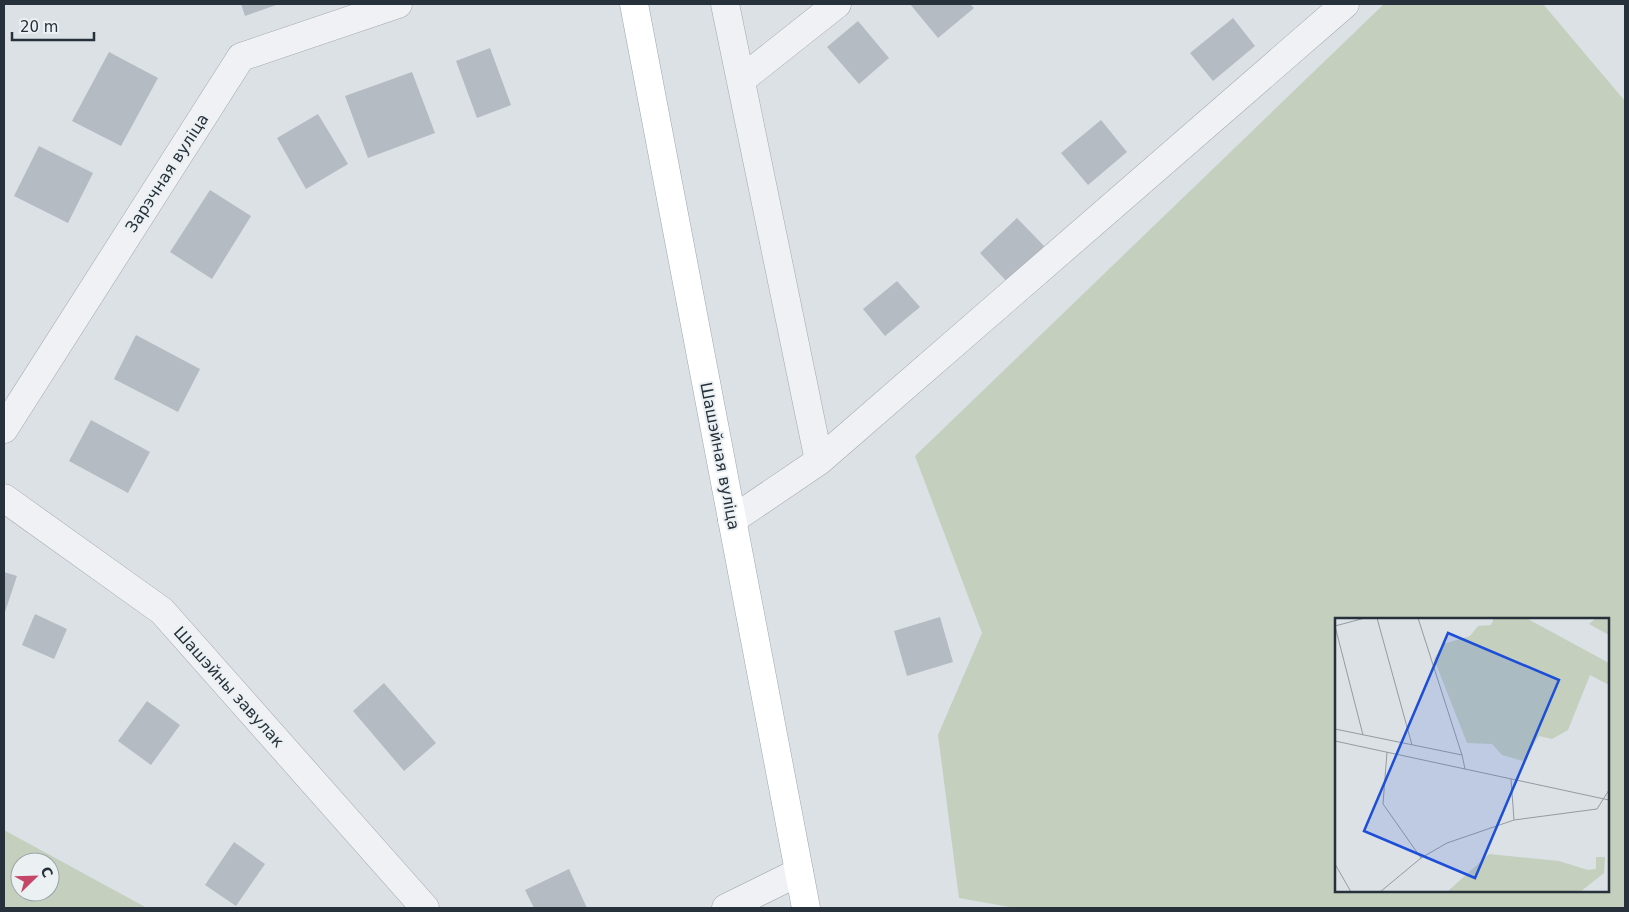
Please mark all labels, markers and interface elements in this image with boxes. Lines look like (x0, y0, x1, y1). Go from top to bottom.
scale bar (12, 10, 95, 42)
text: 20 m (20, 18, 58, 36)
street label: Зарэчная вуліца (122, 110, 212, 236)
street label: Шашэйная вуліца (696, 381, 744, 531)
inset map (1335, 618, 1609, 892)
street label: Шашэйны завулак (170, 623, 288, 752)
north arrow (10, 852, 60, 902)
text: С (38, 864, 56, 880)

